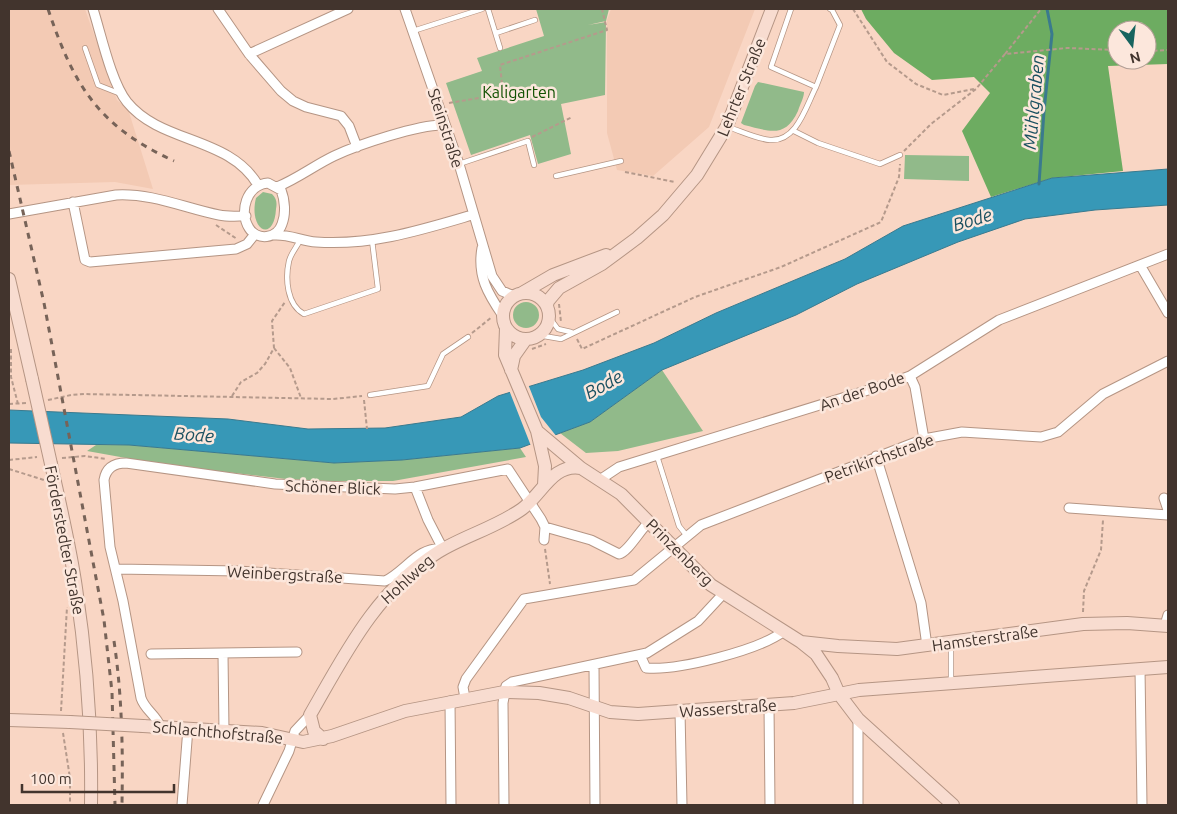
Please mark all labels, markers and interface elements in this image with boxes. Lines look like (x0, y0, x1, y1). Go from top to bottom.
north arrow (1107, 20, 1157, 70)
street label: Lehrter Straße (713, 35, 769, 139)
text: N (1128, 48, 1142, 67)
water label: Mühlgraben (1019, 54, 1047, 150)
park label: Kaligarten (482, 83, 556, 101)
street label: Steinstraße (425, 86, 467, 170)
water label: Bode (950, 204, 994, 234)
water label: Bode (581, 366, 625, 402)
street label: An der Bode (817, 368, 907, 414)
water label: Bode (173, 423, 215, 445)
street label: Petrikirchstraße (822, 430, 936, 486)
street label: Förderstedter Straße (42, 464, 88, 616)
street label: Schöner Blick (285, 476, 381, 498)
street label: Prinzenberg (643, 515, 717, 589)
street label: Hohlweg (377, 551, 437, 607)
street label: Weinbergstraße (227, 562, 343, 586)
street label: Hamsterstraße (931, 622, 1039, 654)
street label: Wasserstraße (679, 696, 777, 720)
street label: Schlachthofstraße (152, 717, 284, 747)
scale bar (22, 762, 175, 794)
text: 100 m (30, 770, 72, 787)

